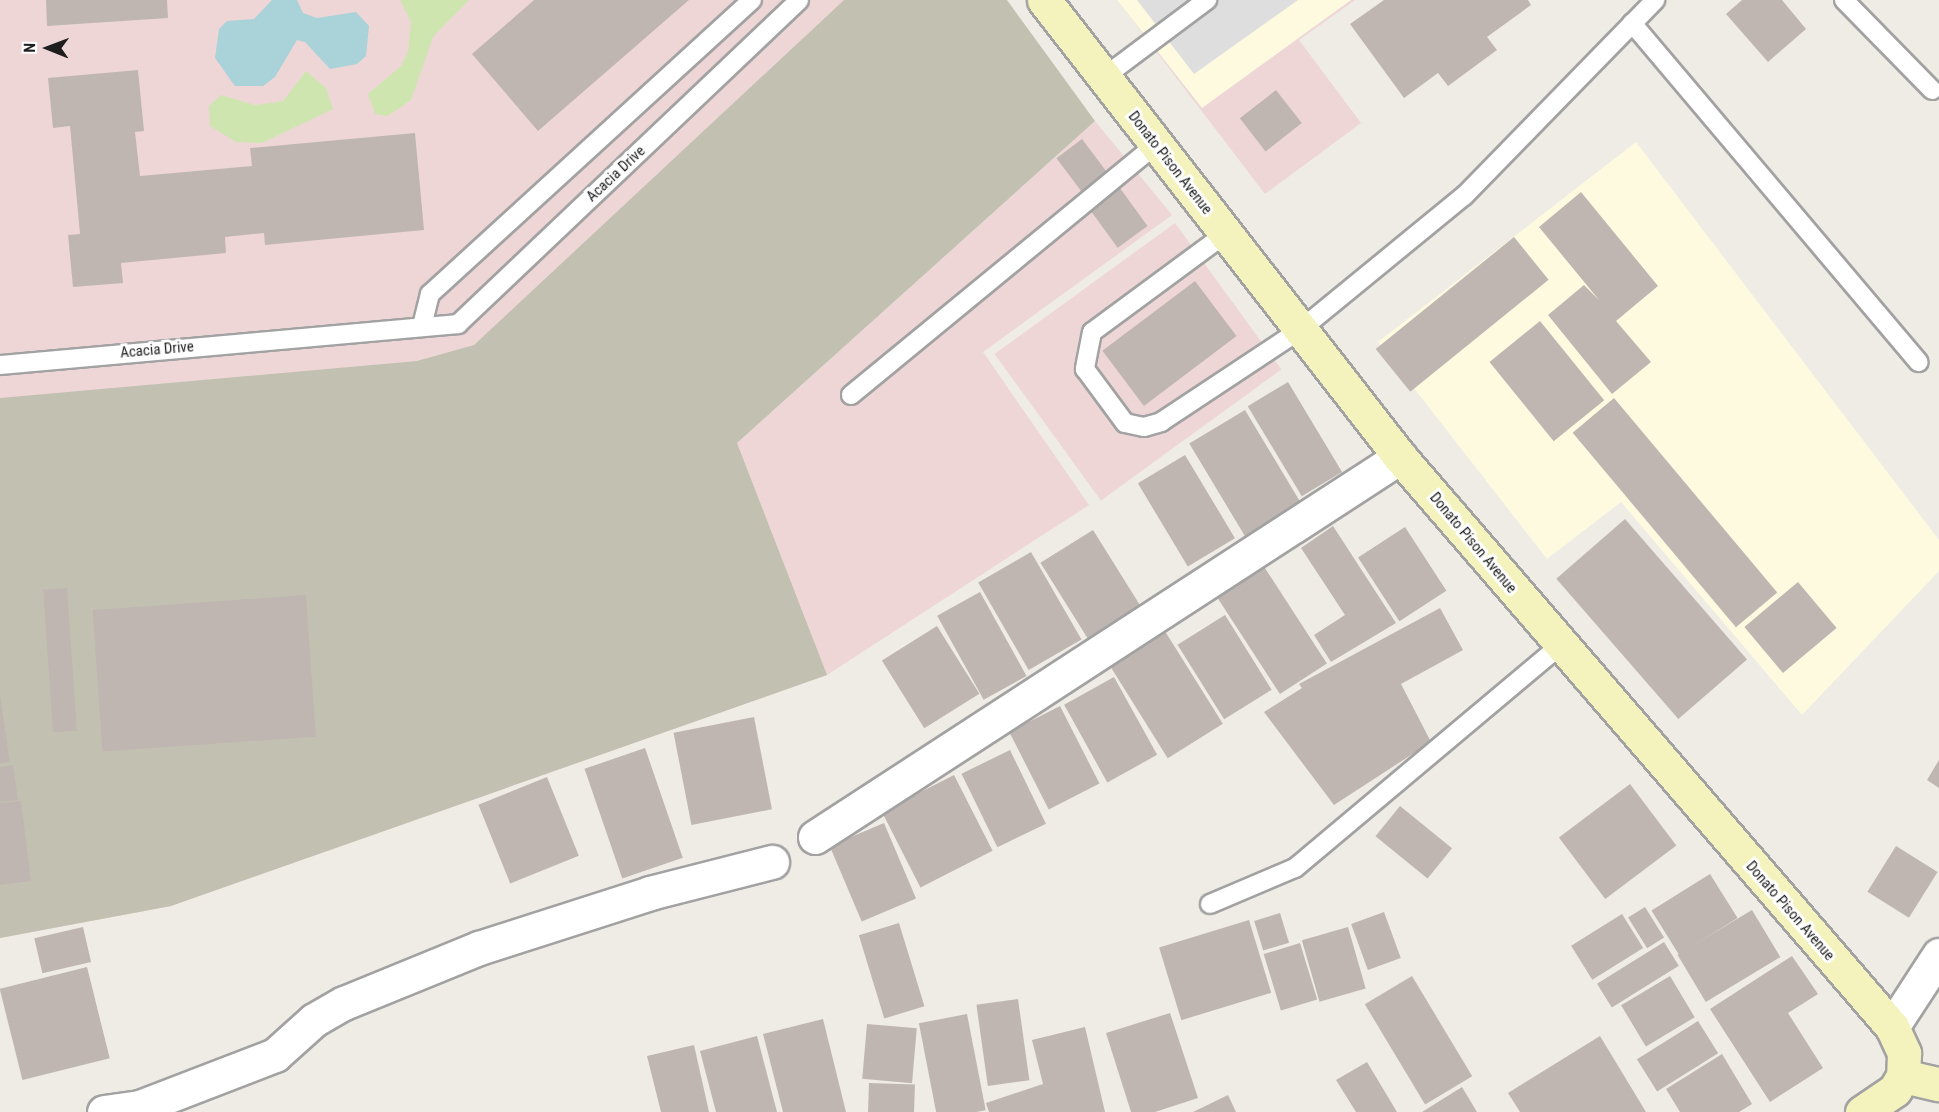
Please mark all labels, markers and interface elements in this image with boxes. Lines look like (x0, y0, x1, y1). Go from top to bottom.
north arrow (18, 18, 78, 78)
text: N (20, 43, 39, 53)
street label: Donato Pison Avenue (1124, 108, 1216, 218)
street label: Acacia Drive (583, 142, 649, 206)
street label: Acacia Drive (120, 338, 194, 362)
street label: Donato Pison Avenue (1426, 489, 1520, 597)
street label: Donato Pison Avenue (1742, 858, 1838, 964)

